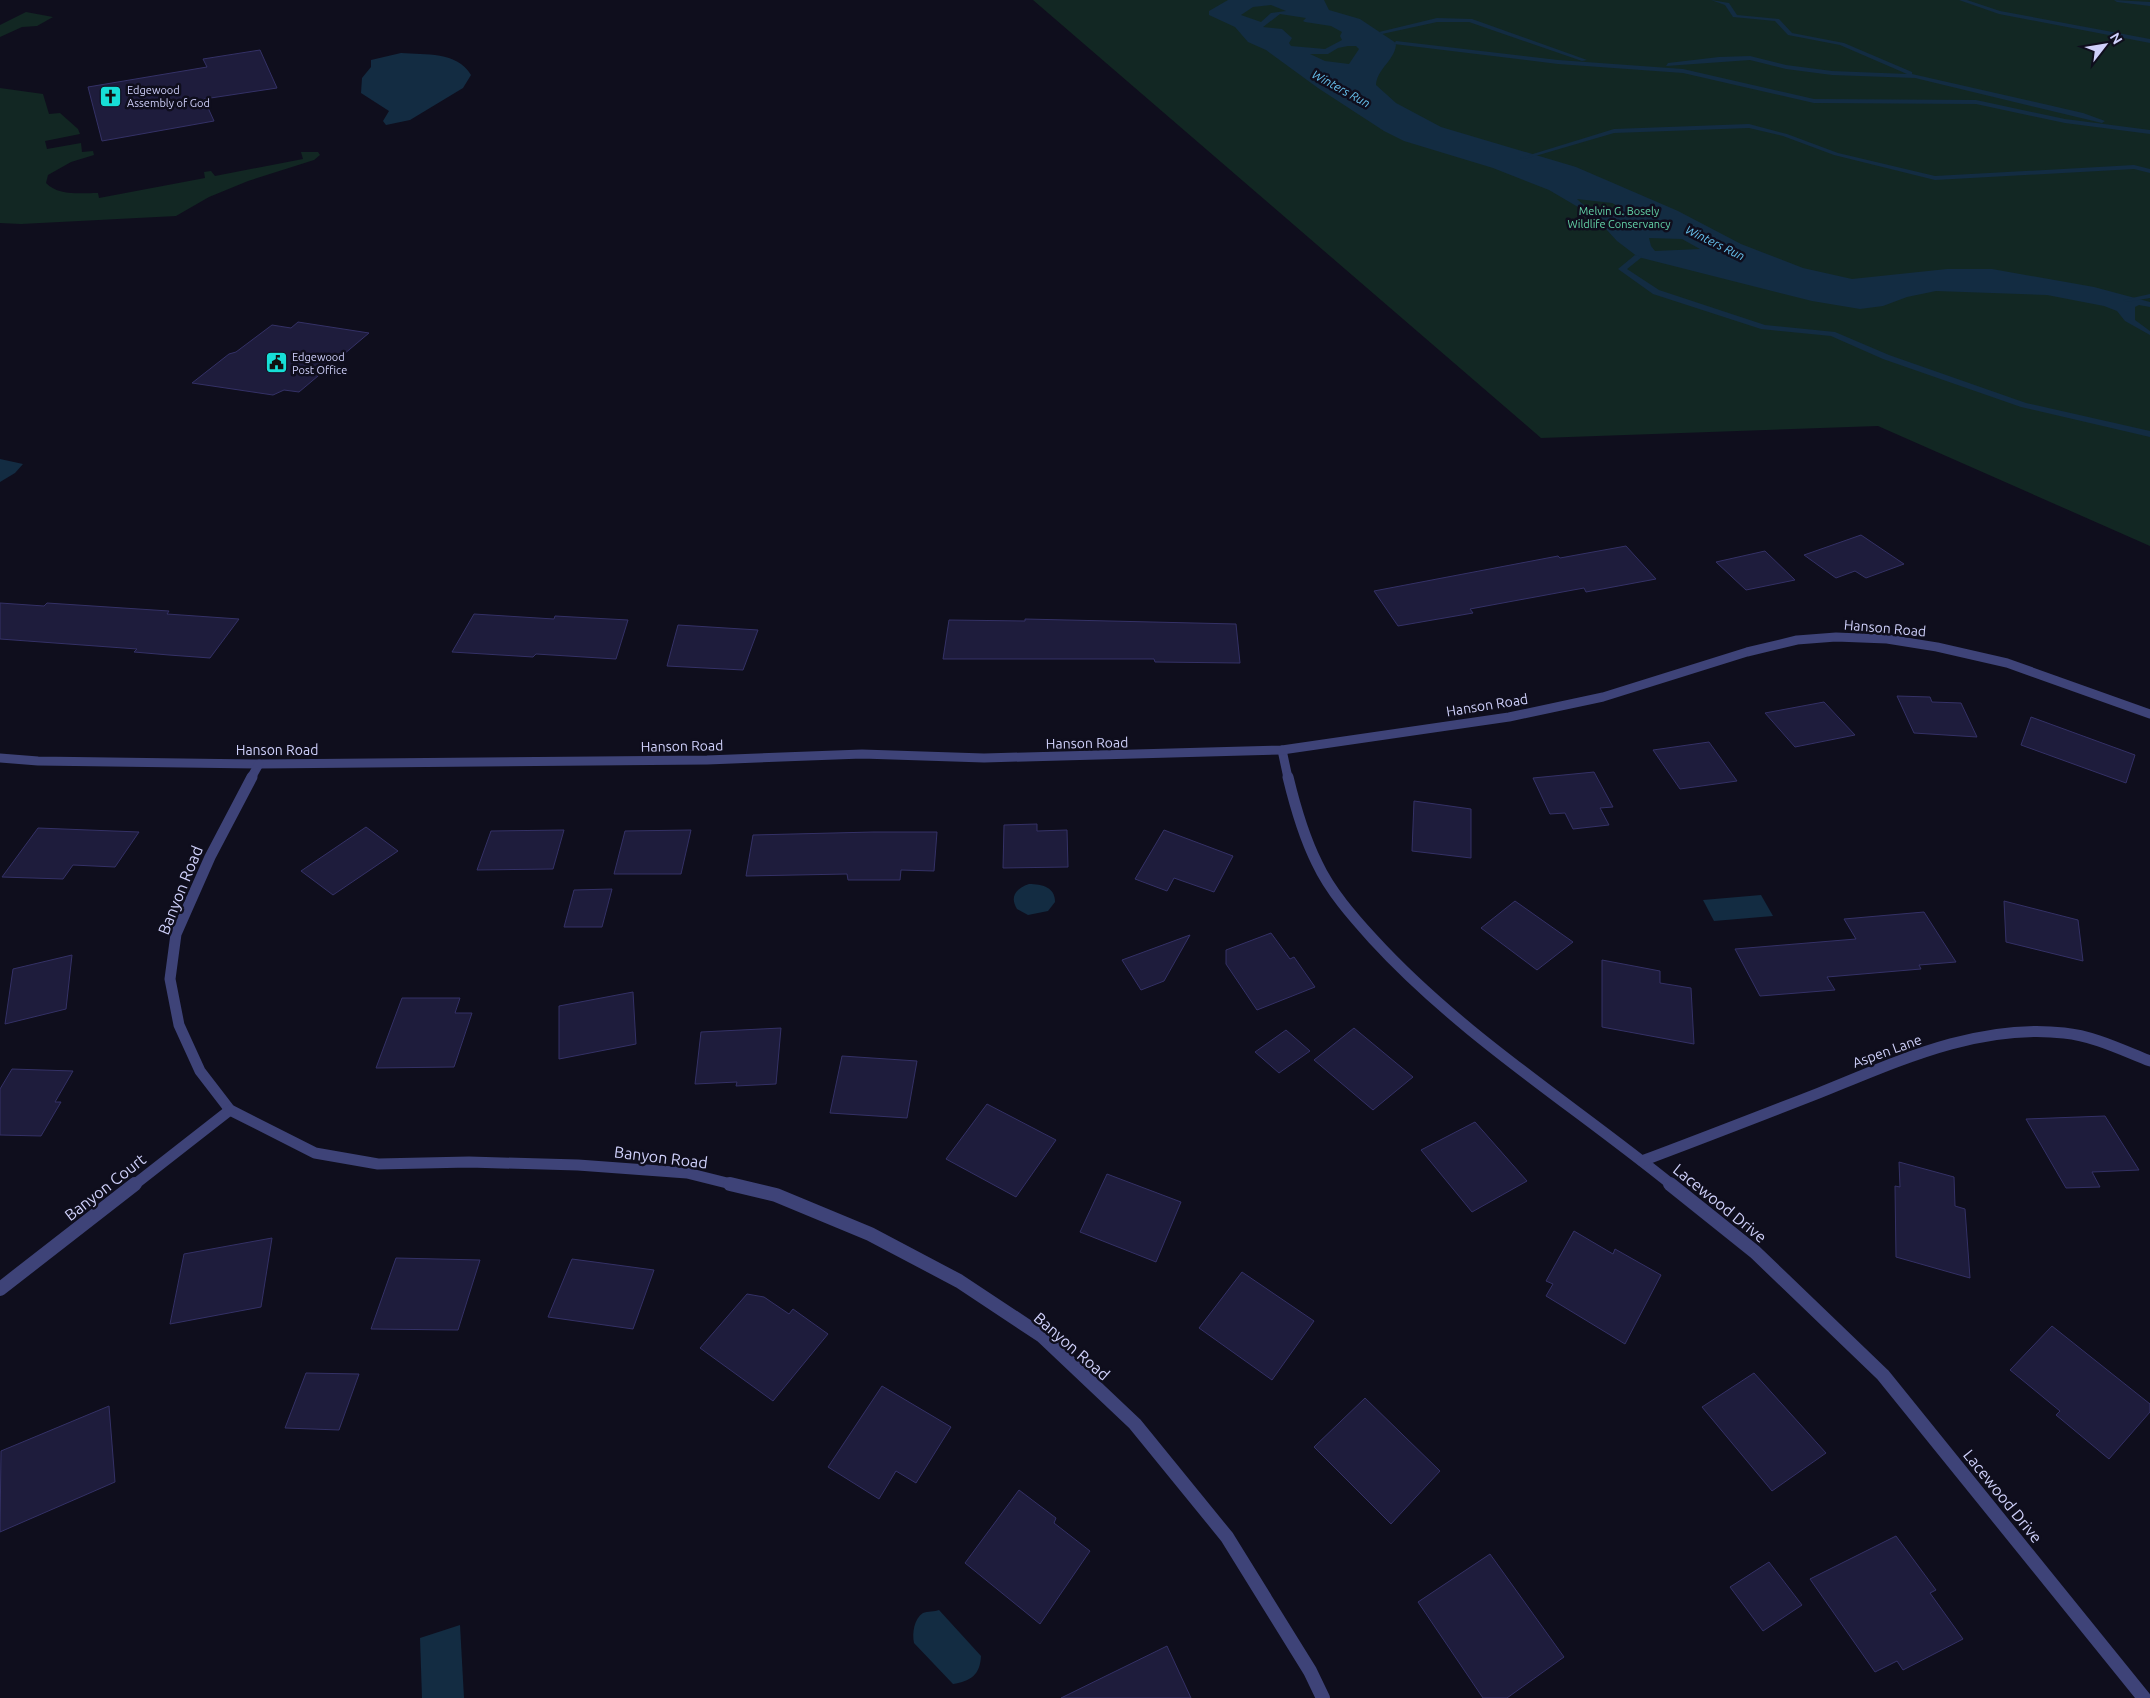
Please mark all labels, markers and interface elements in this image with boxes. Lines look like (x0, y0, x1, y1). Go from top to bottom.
north arrow (2080, 20, 2130, 70)
text: N (2107, 30, 2126, 47)
water label: Winters Run (1310, 67, 1372, 110)
church icon: Edgewood Assembly of God (99, 84, 123, 108)
place label: Edgewood Assembly of God (127, 84, 210, 109)
park label: Melvin G. Bosely Wildlife Conservancy (1567, 205, 1671, 230)
water label: Winters Run (1684, 223, 1747, 262)
public building icon: Edgewood Post Office (264, 351, 288, 375)
place label: Edgewood Post Office (292, 351, 347, 376)
street label: Hanson Road (1843, 616, 1927, 640)
street label: Hanson Road (1445, 691, 1529, 719)
street label: Hanson Road (1046, 734, 1128, 752)
street label: Hanson Road (641, 737, 723, 755)
street label: Hanson Road (236, 742, 318, 758)
street label: Banyon Road (154, 843, 206, 937)
street label: Aspen Lane (1850, 1031, 1924, 1071)
street label: Banyon Road (613, 1142, 709, 1172)
street label: Banyon Court (61, 1149, 150, 1224)
street label: Lacewood Drive (1670, 1160, 1770, 1246)
street label: Banyon Road (1031, 1308, 1113, 1384)
street label: Lacewood Drive (1960, 1446, 2046, 1546)

